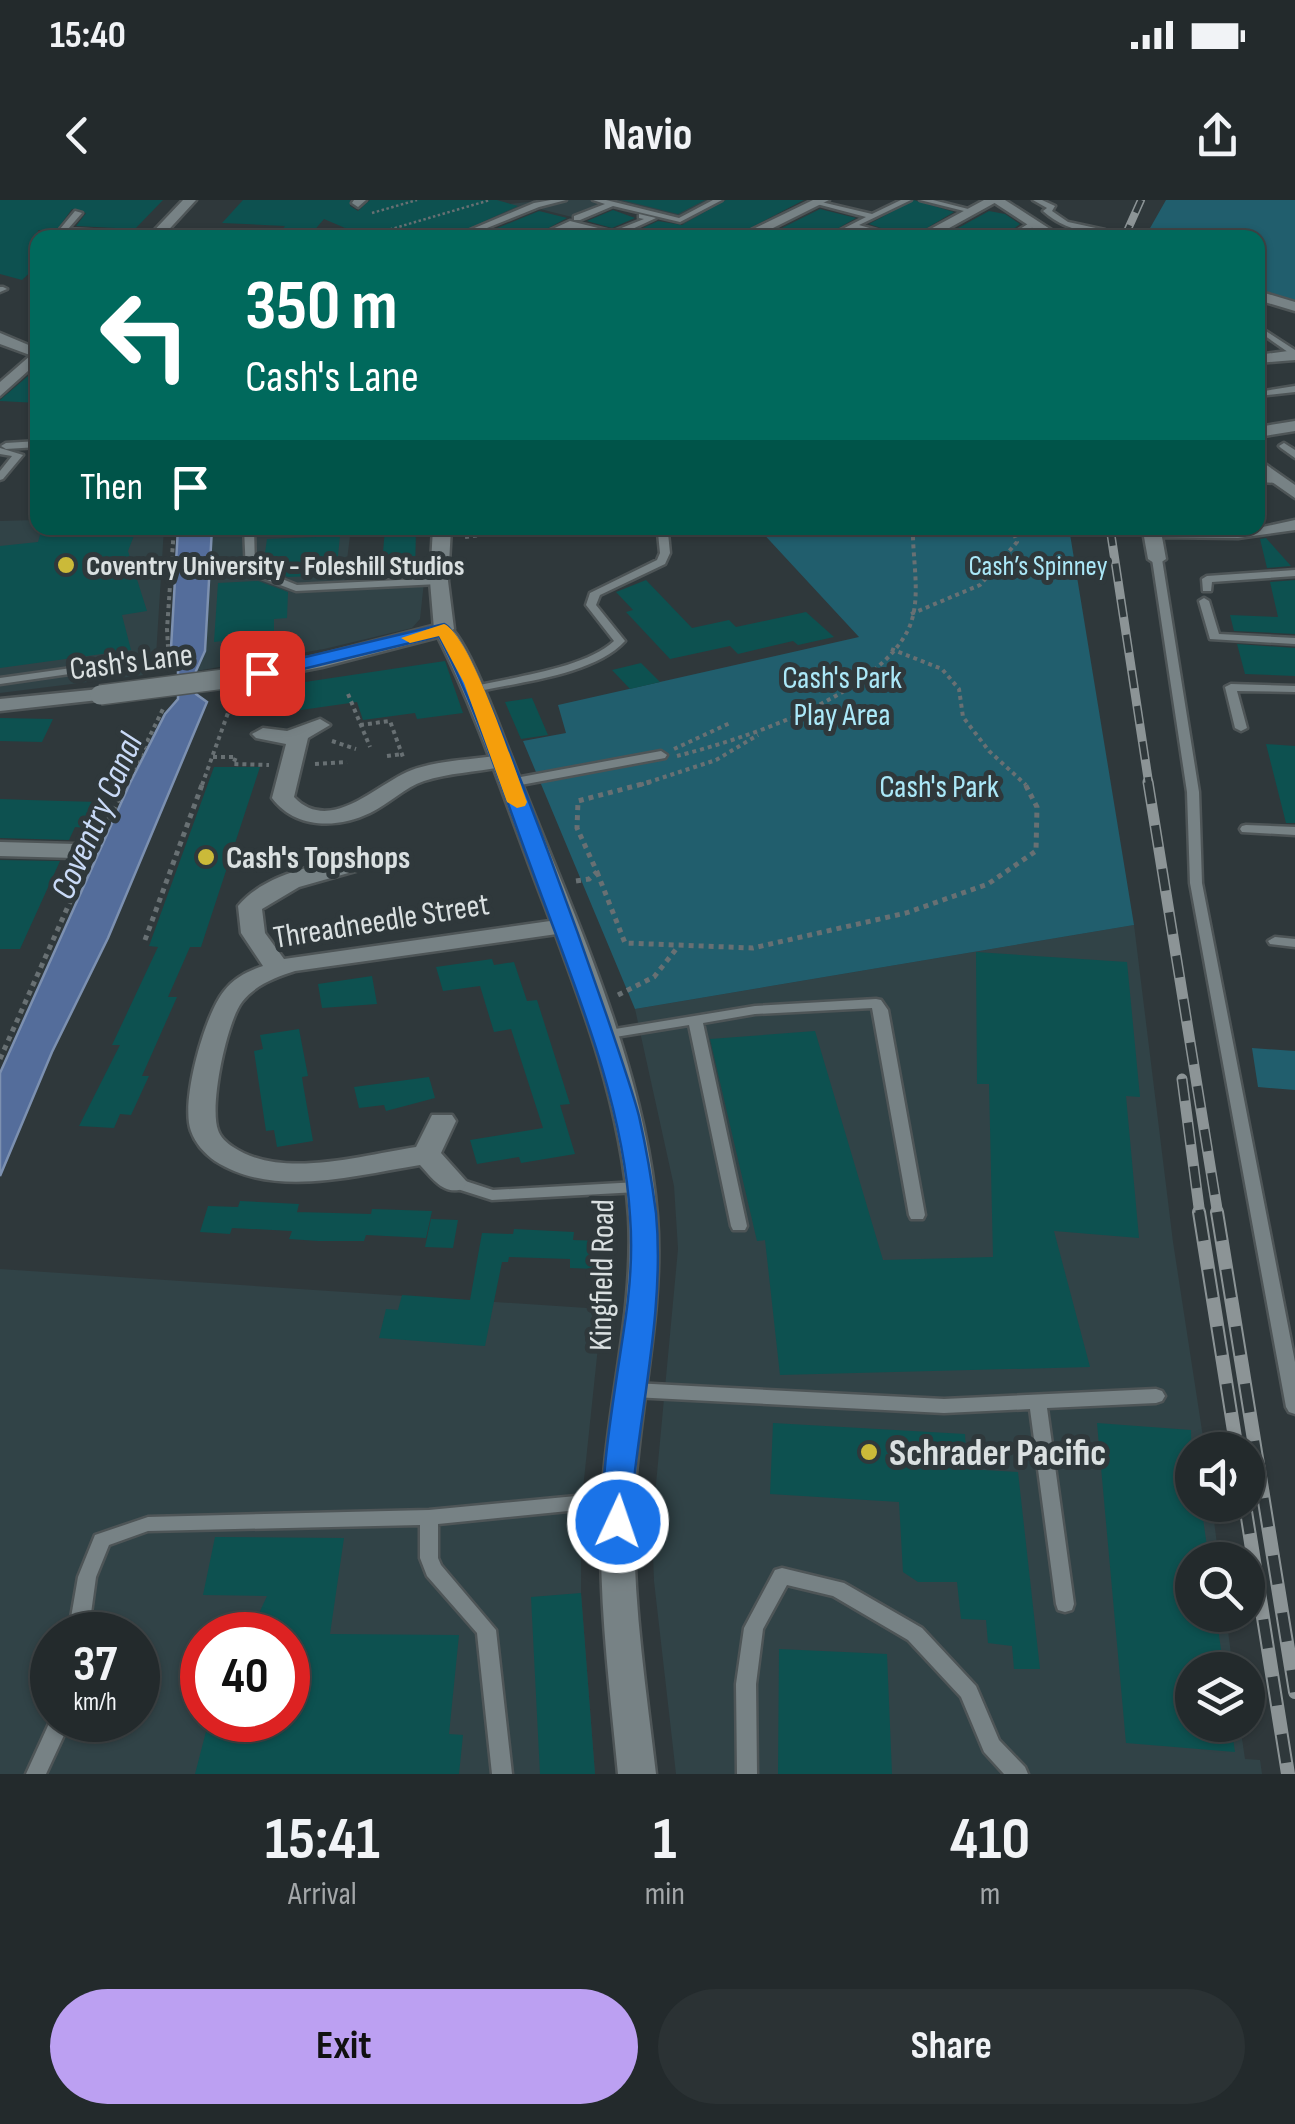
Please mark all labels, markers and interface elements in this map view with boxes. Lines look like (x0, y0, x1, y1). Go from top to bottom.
text: 15:40 (50, 13, 126, 58)
icon: back (50, 108, 105, 163)
text: Navio (603, 108, 692, 163)
icon: share (1190, 108, 1245, 163)
text: 350 m (245, 265, 398, 349)
icon: left (80, 270, 210, 400)
text: Cash's Lane (245, 350, 419, 405)
icon: arrive (163, 460, 218, 515)
text: Then (80, 465, 143, 510)
place label: Coventry University - Foleshill Studios (86, 550, 465, 583)
park label: Cash’s Spinney (969, 550, 1108, 583)
marker: Coventry University - Foleshill Studios (55, 554, 77, 576)
pin (220, 631, 305, 716)
street label: Cash's Lane (67, 636, 195, 689)
icon: arrive (235, 646, 290, 701)
park label: Cash's Park Play Area (782, 659, 902, 735)
water label: Coventry Canal (42, 726, 154, 906)
park label: Cash's Park (879, 768, 999, 807)
place label: Cash's Topshops (226, 839, 410, 878)
marker: Cash's Topshops (195, 846, 217, 868)
street label: Threadneedle Street (271, 885, 492, 958)
street label: Kingfield Road (582, 1199, 623, 1351)
place label: Schrader Pacific (889, 1431, 1106, 1476)
map controls (1175, 1432, 1265, 1742)
button: sound (1175, 1432, 1265, 1522)
marker: Schrader Pacific (858, 1441, 880, 1463)
position arrow (566, 1470, 670, 1574)
button: search (1175, 1542, 1265, 1632)
speed limit sign: 40 (180, 1612, 310, 1742)
text: 37 (73, 1635, 117, 1695)
button: layers (1175, 1652, 1265, 1742)
text: km/h (73, 1687, 117, 1718)
text: 15:41 (265, 1804, 380, 1876)
text: 1 (653, 1804, 677, 1876)
text: 410 (950, 1804, 1030, 1876)
text: Arrival (288, 1875, 357, 1914)
text: min (645, 1875, 685, 1914)
text: m (980, 1875, 1000, 1914)
button: Exit (50, 1989, 638, 2104)
button: Share (658, 1989, 1245, 2104)

